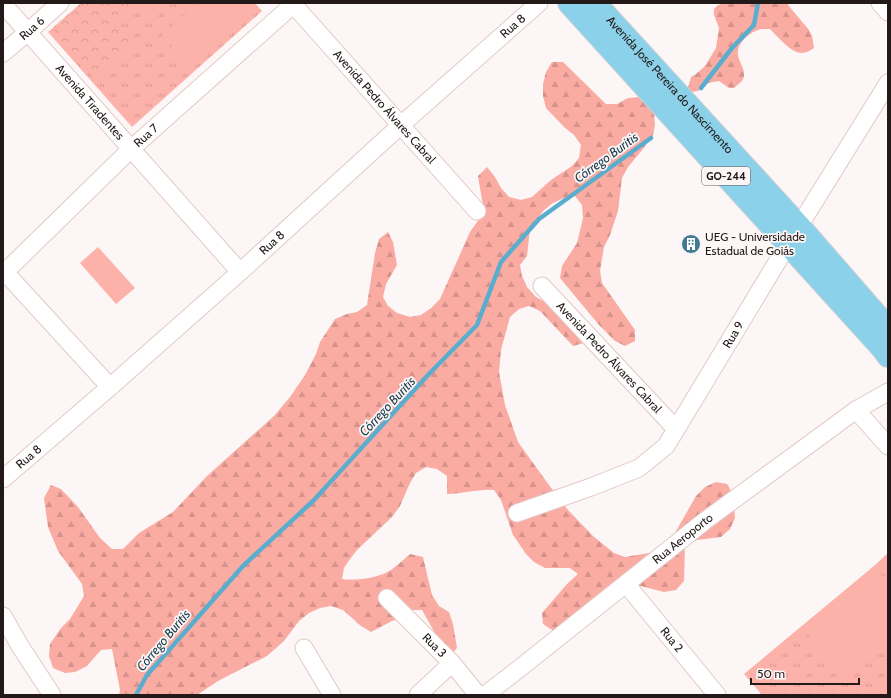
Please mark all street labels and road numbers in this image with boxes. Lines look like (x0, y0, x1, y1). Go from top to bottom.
street label: Rua 8 (497, 10, 528, 41)
street label: Rua 6 (16, 13, 47, 43)
street label: Avenida José Pereira do Nascimento (604, 13, 737, 157)
street label: Avenida Pedro Álvares Cabral (330, 47, 439, 167)
street label: Avenida Tiradentes (53, 61, 128, 143)
street label: Rua 7 (130, 120, 161, 150)
road number: GO-244 (702, 167, 750, 185)
street label: Rua 8 (256, 227, 287, 258)
street label: Avenida Pedro Álvares Cabral (554, 298, 665, 416)
street label: Rua 9 (719, 318, 747, 351)
street label: Rua 8 (13, 441, 44, 472)
street label: Rua Aeroporto (649, 509, 716, 567)
street label: Rua 2 (657, 624, 687, 655)
street label: Rua 3 (419, 630, 450, 660)

